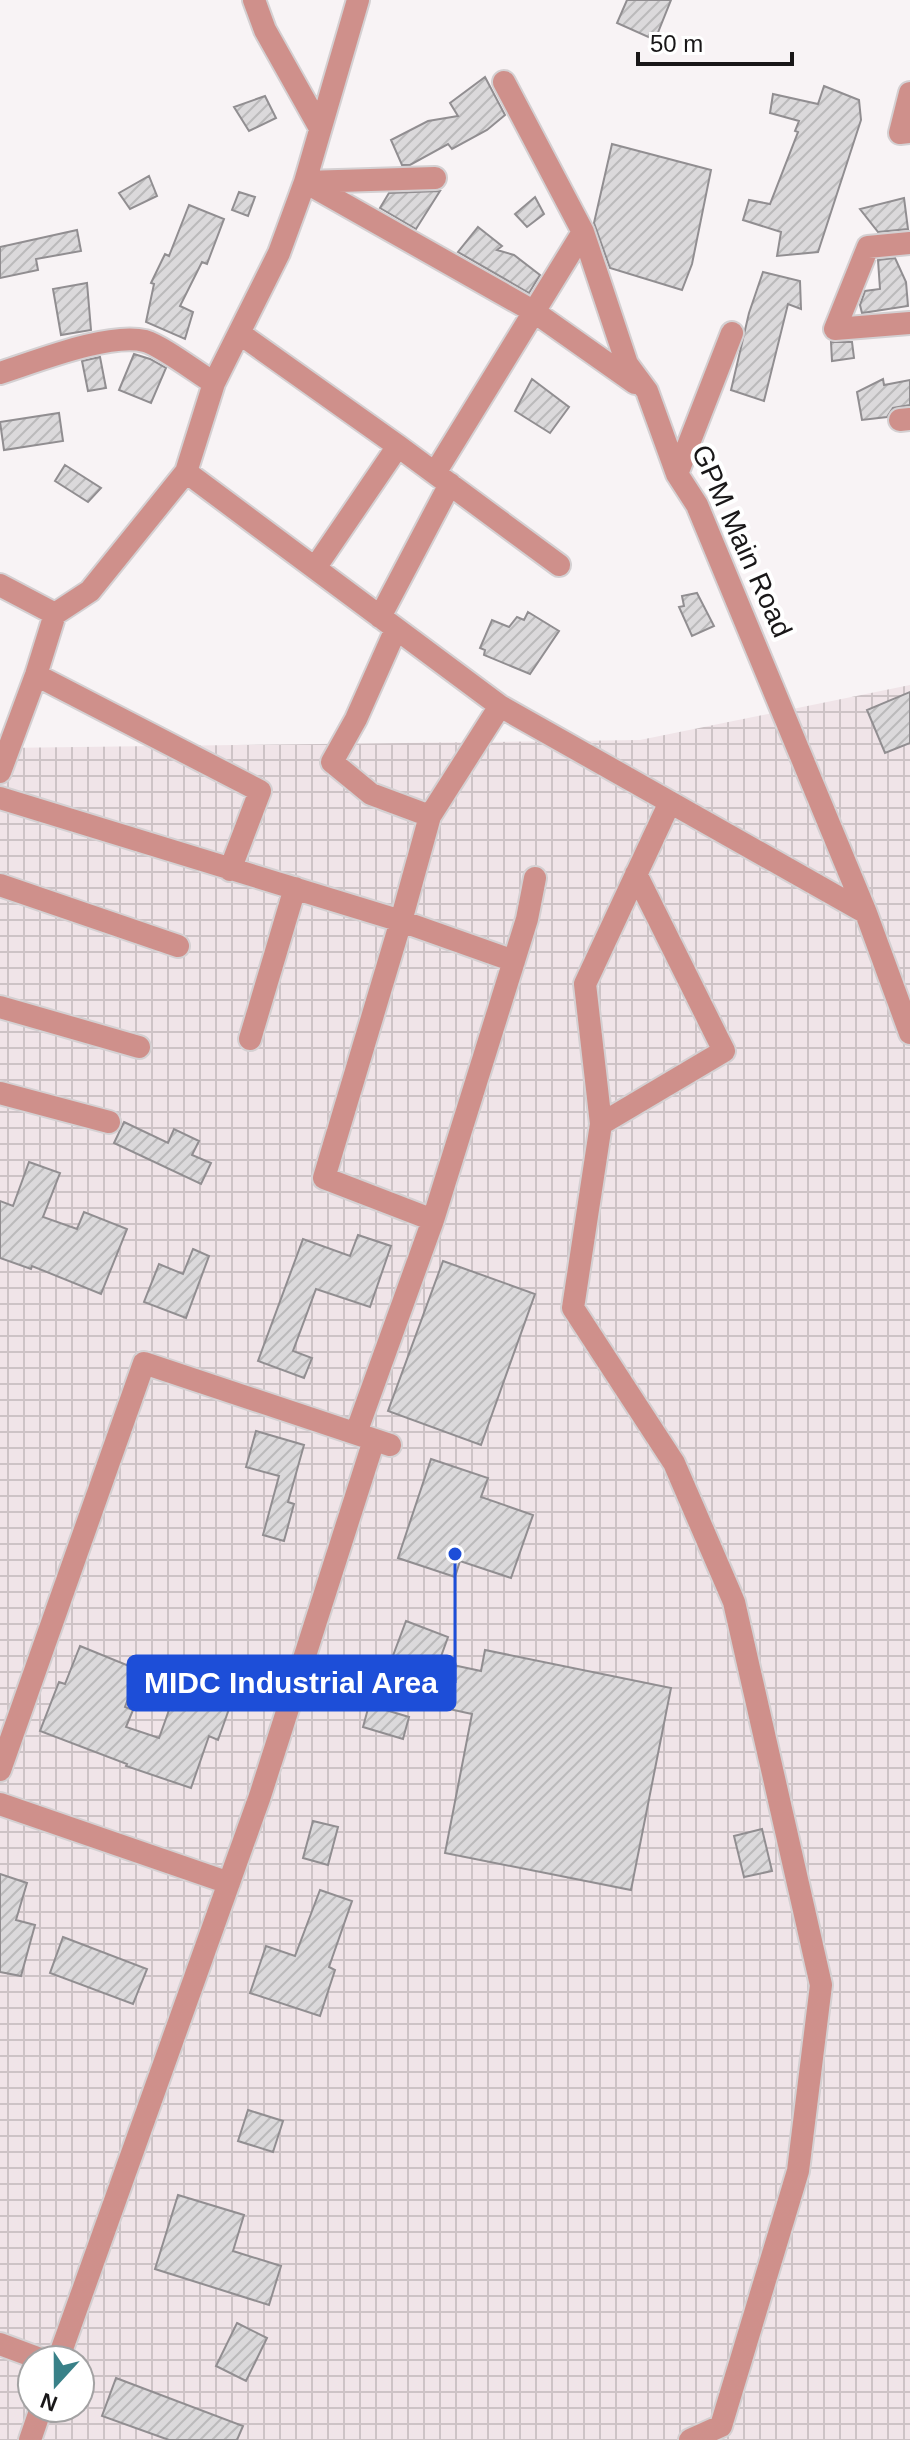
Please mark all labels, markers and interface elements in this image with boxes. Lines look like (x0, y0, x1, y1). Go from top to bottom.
scale bar (638, 16, 792, 66)
text: 50 m (650, 30, 703, 57)
street label: GPM Main Road (686, 440, 798, 642)
callout: MIDC Industrial Area (128, 1656, 455, 1710)
text: MIDC Industrial Area (144, 1666, 438, 1699)
north arrow (16, 2344, 96, 2424)
text: N (37, 2388, 61, 2417)

